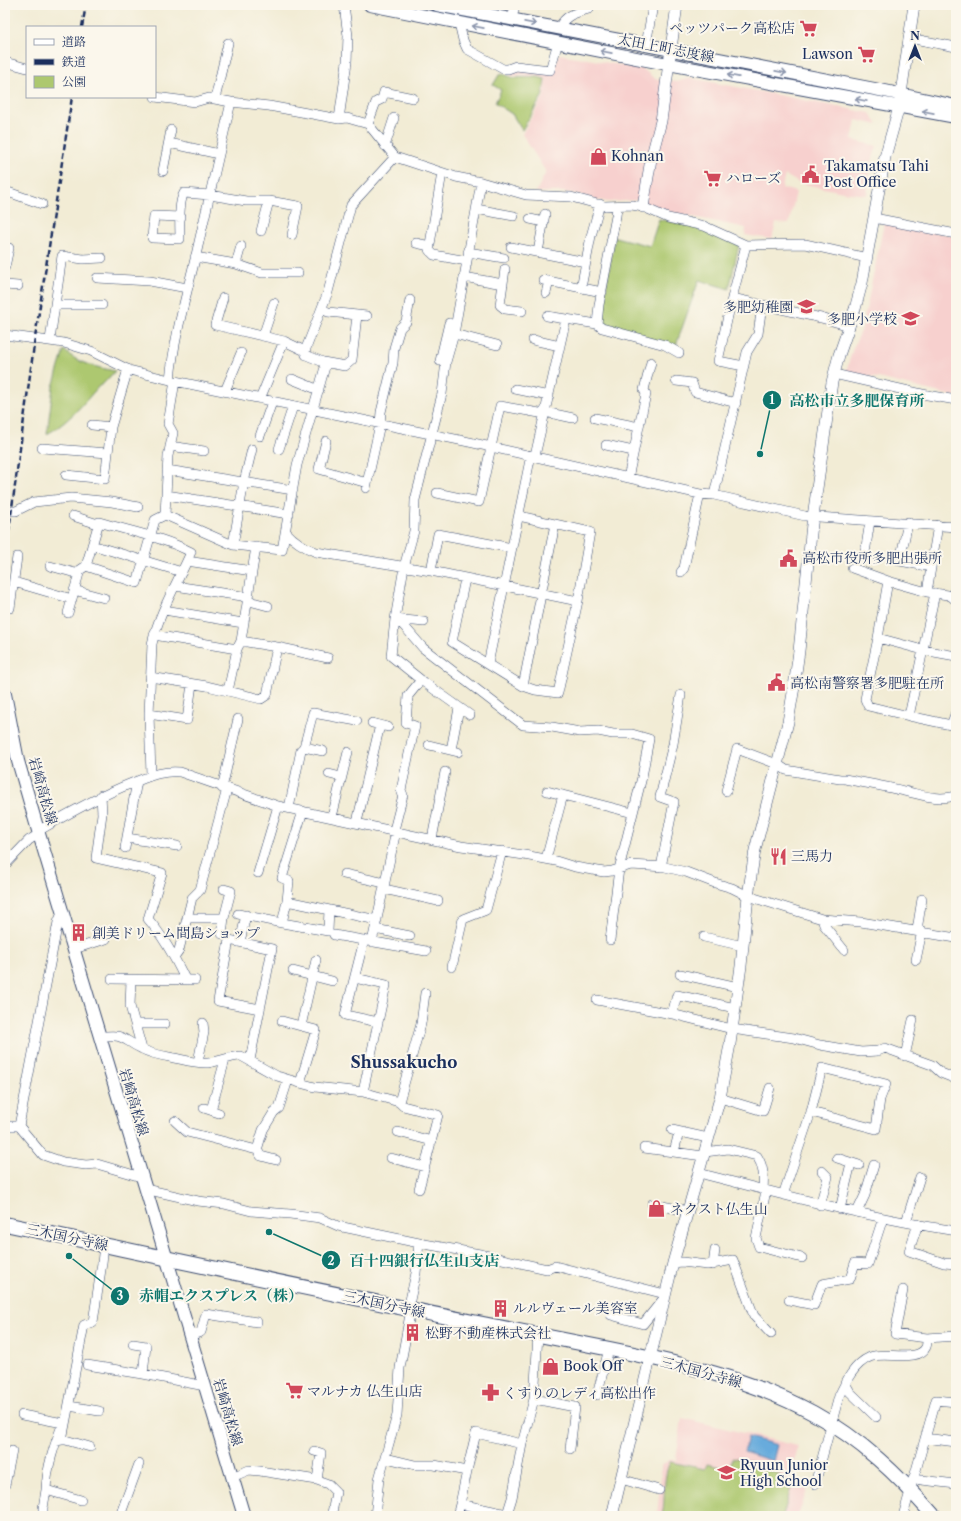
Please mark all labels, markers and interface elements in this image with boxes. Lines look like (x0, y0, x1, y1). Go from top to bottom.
supermarket icon: ペッツパーク高松店 (798, 18, 818, 38)
one-way arrow (523, 19, 536, 27)
place label: ペッツパーク高松店 (669, 19, 795, 37)
one-way arrow (472, 22, 485, 30)
legend (26, 26, 156, 98)
north arrow (895, 26, 935, 66)
text: N (910, 29, 920, 43)
street label: 太田上町志度線 (616, 30, 716, 66)
text: 道路 (62, 34, 86, 49)
supermarket icon: Lawson (856, 44, 876, 64)
place label: Lawson (802, 45, 853, 63)
one-way arrow (599, 48, 612, 56)
text: 鉄道 (61, 54, 86, 69)
one-way arrow (774, 68, 787, 76)
one-way arrow (727, 72, 740, 80)
text: 公園 (62, 74, 86, 89)
one-way arrow (855, 96, 868, 104)
one-way arrow (922, 108, 935, 116)
shop icon: Kohnan (588, 146, 608, 166)
place label: Kohnan (611, 147, 664, 165)
place label: Takamatsu Tahi Post Office (824, 157, 929, 191)
public building icon: Takamatsu Tahi Post Office (801, 164, 821, 184)
supermarket icon: ハローズ (703, 168, 723, 188)
place label: ハローズ (726, 169, 781, 187)
school or university icon: 多肥幼稚園 (796, 297, 816, 317)
place label: 多肥幼稚園 (723, 298, 793, 316)
school or university icon: 多肥小学校 (900, 309, 920, 329)
place label: 多肥小学校 (827, 310, 897, 328)
callout: 高松市立多肥保育所 (762, 387, 933, 414)
text: 高松市立多肥保育所 (789, 391, 925, 410)
text: 1 (769, 392, 775, 407)
public building icon: 高松市役所多肥出張所 (779, 548, 799, 568)
place label: 高松市役所多肥出張所 (802, 549, 942, 567)
public building icon: 高松南警察署多肥駐在所 (767, 673, 787, 693)
place label: 高松南警察署多肥駐在所 (790, 674, 944, 692)
street label: 岩崎高松線 (25, 755, 61, 827)
restaurant icon: 三馬力 (768, 846, 788, 866)
place label: 三馬力 (791, 847, 833, 865)
building icon: 創美ドリーム間島ショップ (69, 923, 89, 943)
place label: 創美ドリーム間島ショップ (92, 924, 260, 942)
district label: Shussakucho (351, 1052, 457, 1072)
street label: 岩崎高松線 (115, 1066, 153, 1138)
shop icon: ネクスト仏生山 (647, 1199, 667, 1219)
place label: ネクスト仏生山 (670, 1200, 768, 1218)
street label: 三木国分寺線 (24, 1219, 110, 1255)
callout: 百十四銀行仏生山支店 (321, 1247, 507, 1274)
text: 百十四銀行仏生山支店 (349, 1251, 499, 1270)
text: 2 (327, 1253, 335, 1268)
callout: 赤帽エクスプレス（株） (110, 1283, 311, 1310)
text: 赤帽エクスプレス（株） (139, 1286, 303, 1305)
street label: 三木国分寺線 (341, 1286, 427, 1322)
text: 3 (117, 1288, 124, 1303)
building icon: ルルヴェール美容室 (490, 1298, 510, 1318)
place label: ルルヴェール美容室 (513, 1299, 638, 1317)
building icon: 松野不動産株式会社 (402, 1323, 422, 1343)
place label: 松野不動産株式会社 (425, 1324, 551, 1342)
street label: 三木国分寺線 (658, 1352, 744, 1392)
shop icon: Book Off (540, 1356, 560, 1376)
place label: Book Off (563, 1357, 625, 1375)
street label: 岩崎高松線 (209, 1376, 247, 1448)
supermarket icon: マルナカ 仏生山店 (284, 1381, 304, 1401)
place label: マルナカ 仏生山店 (307, 1382, 422, 1400)
pharmacy icon: くすりのレディ高松出作 (480, 1383, 500, 1403)
place label: くすりのレディ高松出作 (503, 1384, 656, 1402)
place label: Ryuun Junior High School (740, 1456, 828, 1490)
school or university icon: Ryuun Junior High School (717, 1463, 737, 1483)

